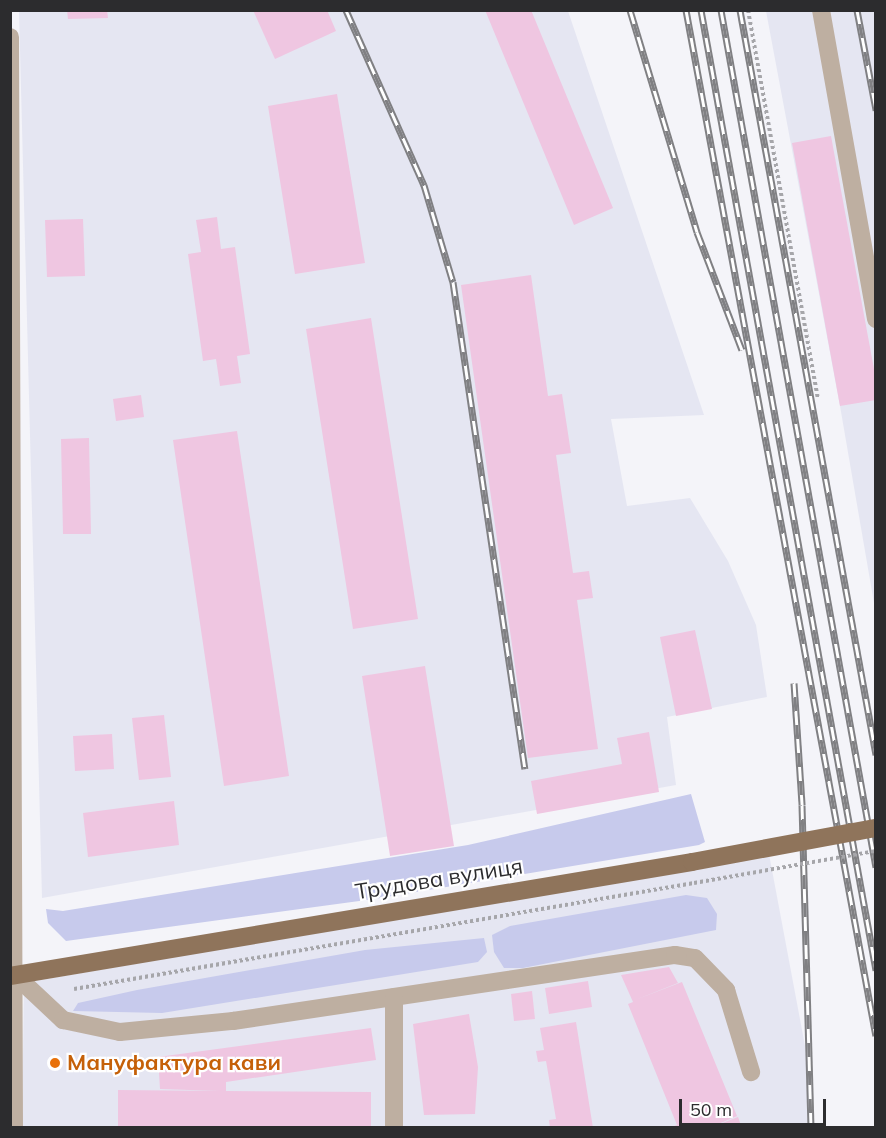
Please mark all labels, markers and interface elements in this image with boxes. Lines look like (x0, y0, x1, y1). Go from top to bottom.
street label: Трудова вулиця (353, 853, 525, 905)
place label: Мануфактура кави (67, 1050, 281, 1076)
marker: Мануфактура кави (48, 1056, 62, 1070)
scale bar (682, 1087, 829, 1125)
text: 50 m (690, 1098, 732, 1121)

